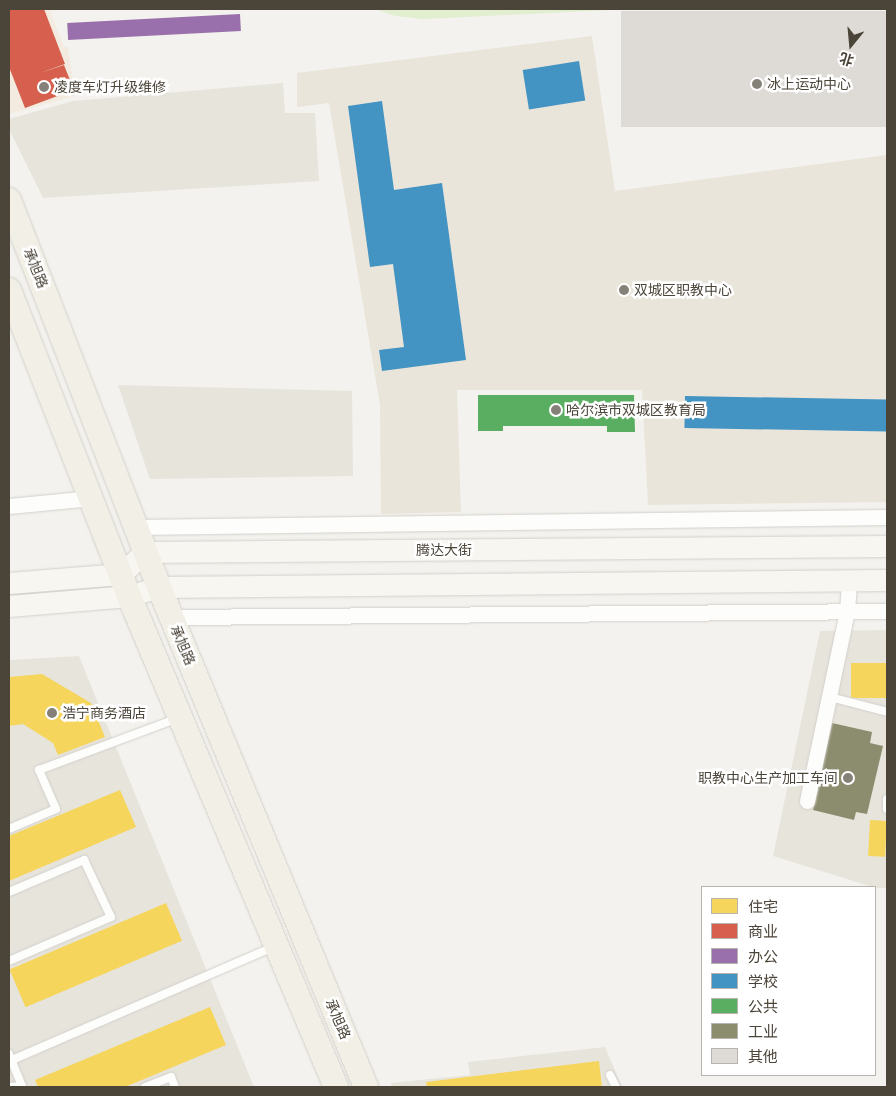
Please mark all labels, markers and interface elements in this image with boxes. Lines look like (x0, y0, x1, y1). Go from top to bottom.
north arrow (826, 20, 876, 70)
text: 北 (838, 50, 856, 69)
place label: 冰上运动中心 (767, 76, 851, 92)
marker: 冰上运动中心 (751, 78, 763, 90)
place label: 凌度车灯升级维修 (54, 79, 166, 95)
marker: 凌度车灯升级维修 (38, 81, 50, 93)
street label: 承旭路 (20, 245, 52, 291)
place label: 双城区职教中心 (634, 282, 732, 298)
marker: 双城区职教中心 (618, 284, 630, 296)
place label: 哈尔滨市双城区教育局 (566, 402, 706, 418)
marker: 哈尔滨市双城区教育局 (550, 404, 562, 416)
street label: 腾达大街 (416, 542, 472, 558)
street label: 承旭路 (167, 622, 199, 668)
place label: 浩宁商务酒店 (62, 705, 146, 721)
marker: 浩宁商务酒店 (46, 707, 58, 719)
place label: 职教中心生产加工车间 (698, 770, 838, 786)
marker: 职教中心生产加工车间 (842, 772, 854, 784)
legend (701, 886, 876, 1076)
text: 住宅 (748, 898, 778, 915)
text: 商业 (748, 923, 778, 940)
text: 办公 (748, 948, 778, 965)
text: 学校 (748, 973, 778, 990)
street label: 承旭路 (322, 996, 354, 1042)
text: 公共 (748, 998, 778, 1015)
text: 工业 (748, 1023, 778, 1040)
text: 其他 (748, 1048, 778, 1065)

